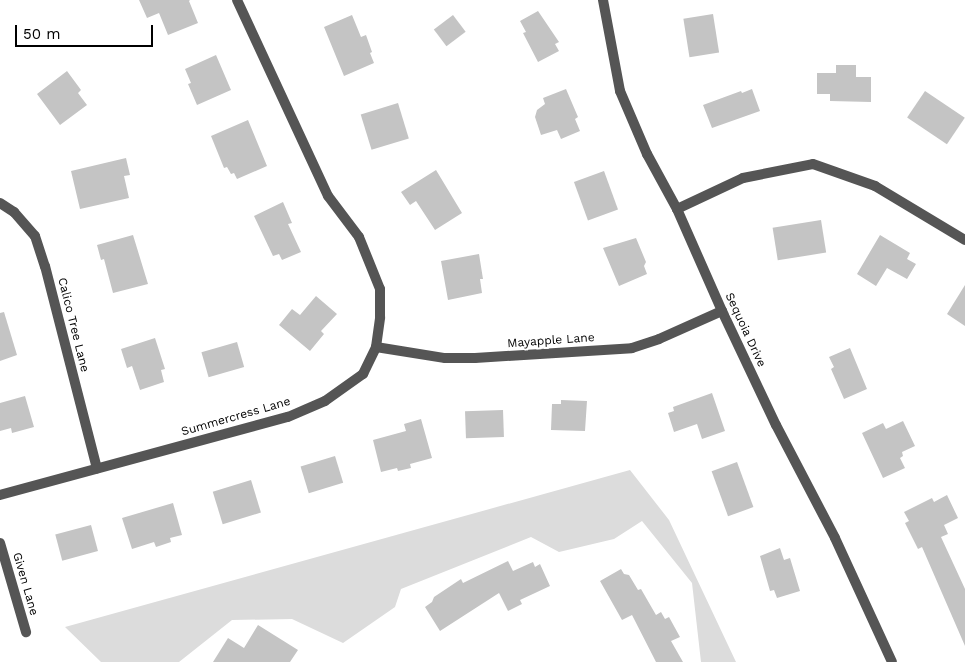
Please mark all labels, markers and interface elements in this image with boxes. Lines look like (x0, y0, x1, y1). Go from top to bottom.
scale bar (18, 15, 155, 47)
text: 50 m (23, 25, 60, 43)
street label: Calico Tree Lane (54, 276, 92, 374)
street label: Sequoia Drive (721, 290, 769, 370)
street label: Mayapple Lane (507, 331, 595, 351)
street label: Summercress Lane (180, 395, 292, 439)
street label: Given Lane (9, 551, 41, 617)

